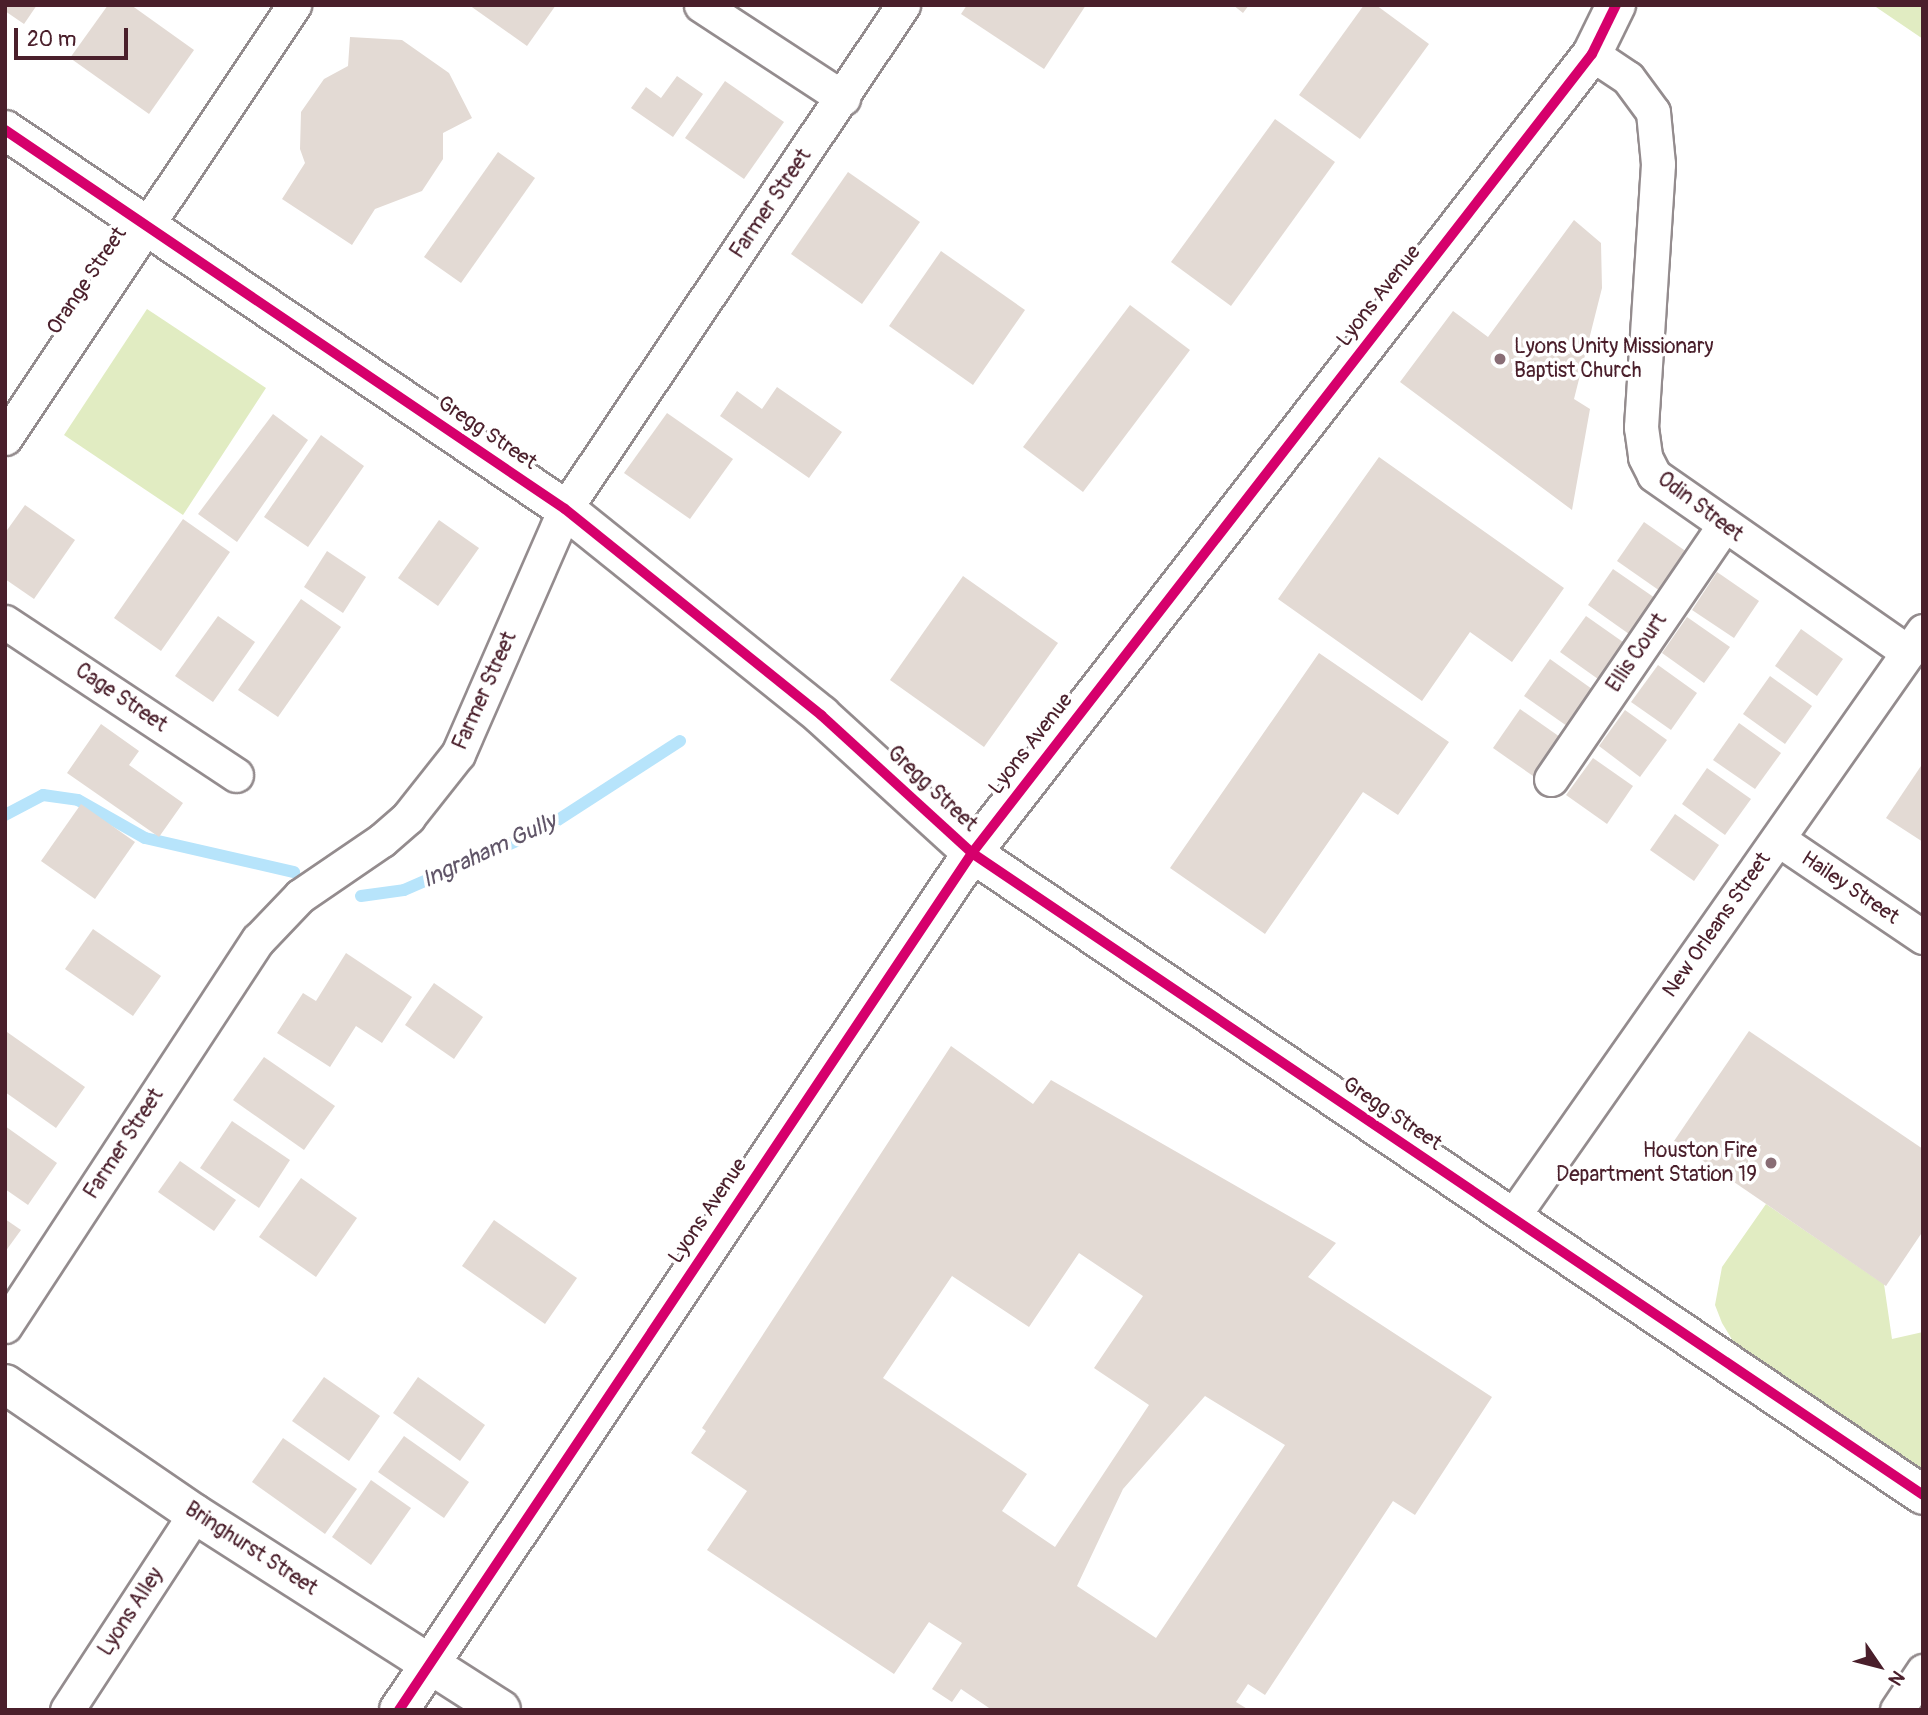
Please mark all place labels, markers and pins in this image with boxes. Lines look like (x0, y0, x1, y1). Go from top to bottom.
place label: Lyons Unity Missionary Baptist Church (1514, 334, 1713, 384)
marker: Lyons Unity Missionary Baptist Church (1492, 351, 1508, 367)
place label: Houston Fire Department Station 19 (1556, 1138, 1757, 1188)
marker: Houston Fire Department Station 19 (1763, 1155, 1779, 1171)

